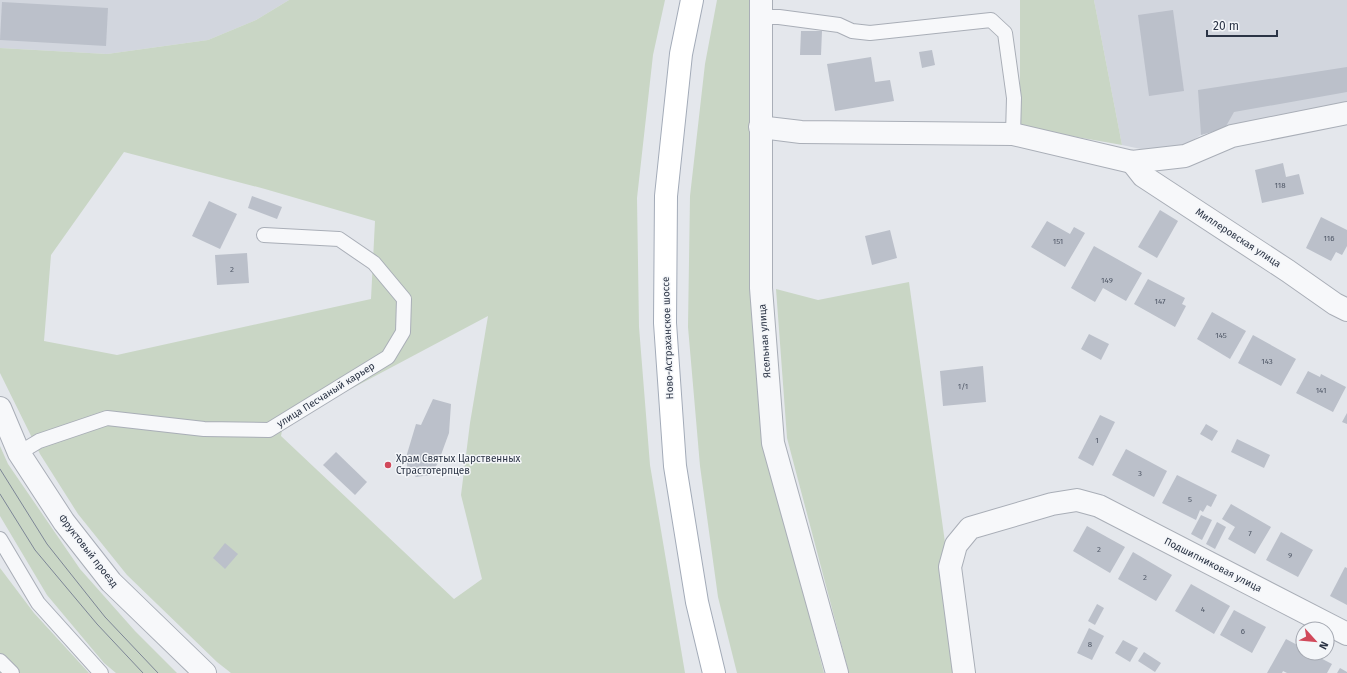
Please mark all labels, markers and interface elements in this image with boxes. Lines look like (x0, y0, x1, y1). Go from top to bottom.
scale bar (1207, 12, 1277, 38)
text: 20 m (1213, 19, 1239, 33)
house number: 118 (1274, 181, 1286, 190)
street label: Миллеровская улица (1193, 206, 1283, 270)
house number: 116 (1323, 234, 1335, 243)
house number: 151 (1053, 237, 1063, 246)
house number: 2 (230, 265, 234, 274)
house number: 149 (1101, 276, 1113, 285)
street label: Ново-Астраханское шоссе (660, 277, 676, 399)
house number: 147 (1154, 297, 1166, 306)
street label: Ясельная улица (756, 304, 774, 378)
house number: 145 (1215, 331, 1227, 340)
house number: 143 (1261, 357, 1273, 366)
street label: улица Песчаный карьер (275, 360, 377, 430)
house number: 1/1 (958, 382, 968, 391)
house number: 141 (1316, 386, 1326, 395)
house number: 1 (1095, 436, 1099, 445)
place label: Храм Святых Царственных Страстотерпцев (396, 453, 521, 477)
marker: Храм Святых Царственных Страстотерпцев (383, 460, 393, 470)
house number: 3 (1138, 469, 1142, 478)
house number: 5 (1188, 495, 1192, 504)
street label: Фруктовый проезд (56, 512, 120, 590)
house number: 7 (1248, 529, 1252, 538)
street label: Подшипниковая улица (1162, 535, 1264, 595)
house number: 2 (1097, 545, 1101, 554)
house number: 9 (1288, 551, 1292, 560)
house number: 2 (1143, 573, 1147, 582)
house number: 4 (1201, 605, 1206, 614)
north arrow (1295, 621, 1335, 661)
house number: 6 (1241, 627, 1245, 636)
text: N (1316, 639, 1331, 652)
house number: 8 (1088, 640, 1093, 649)

